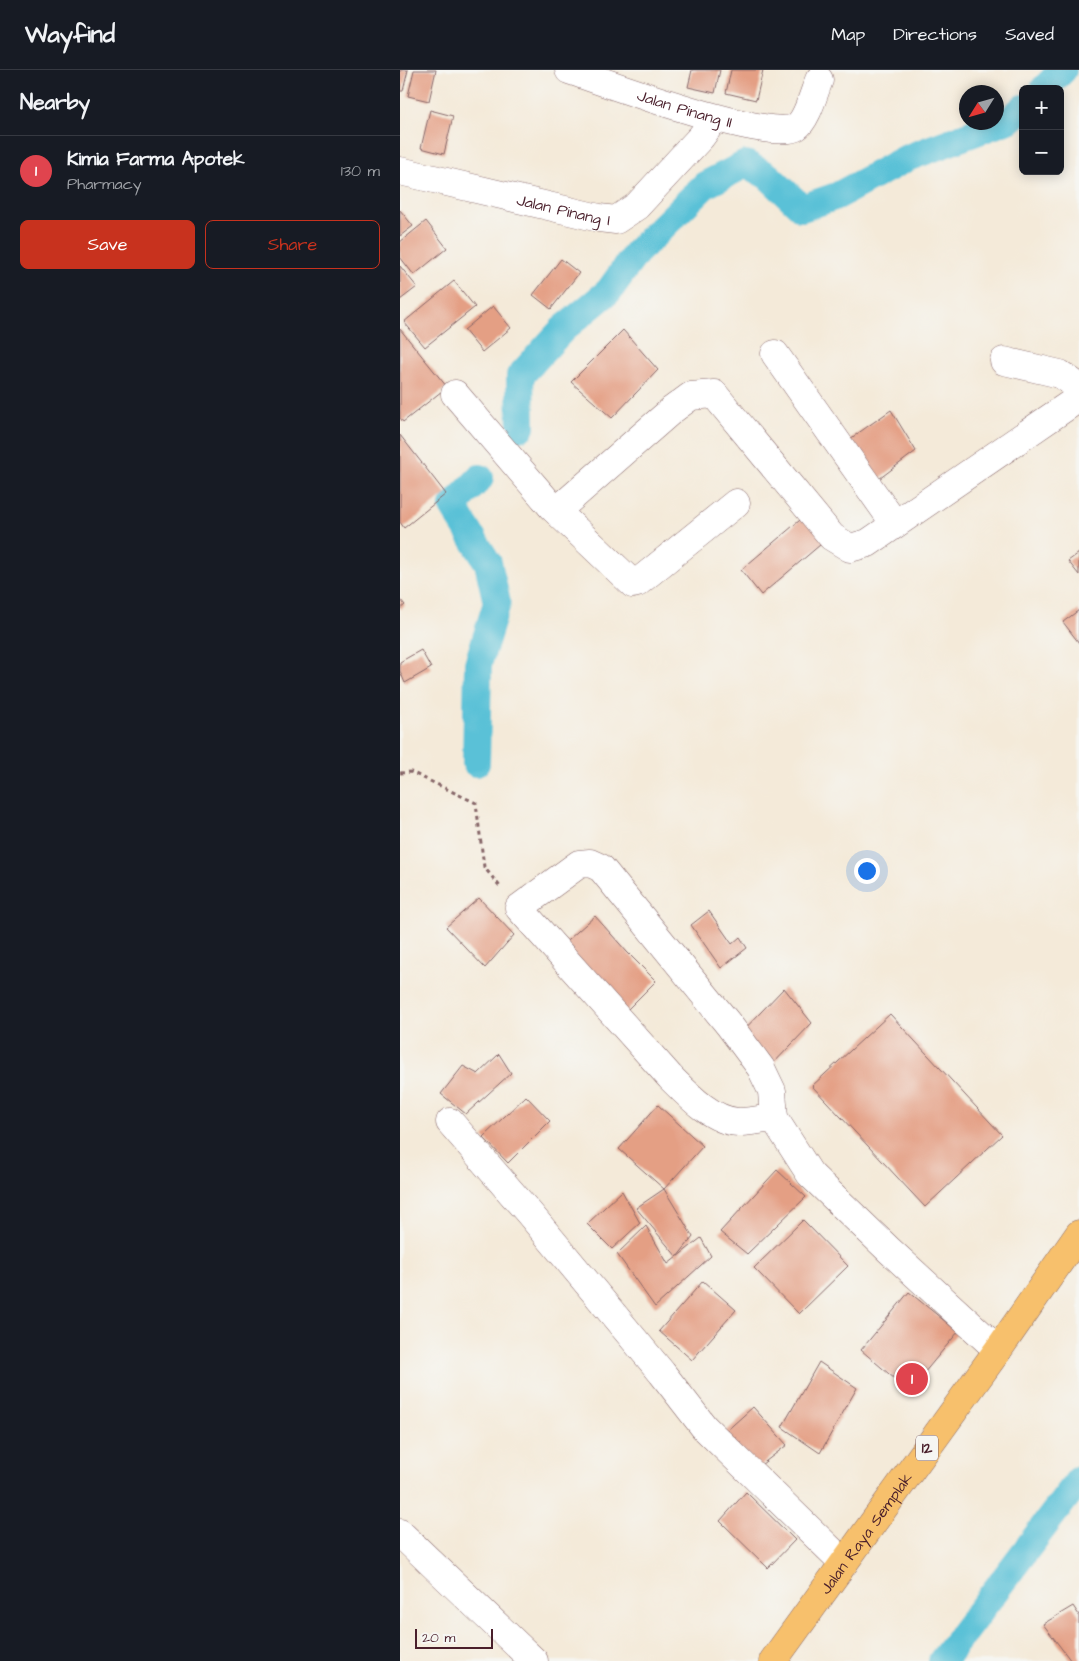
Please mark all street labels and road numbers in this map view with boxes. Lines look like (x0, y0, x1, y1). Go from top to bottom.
street label: Jalan Pinang II (634, 84, 734, 133)
street label: Jalan Pinang I (514, 189, 611, 231)
road number: 12 (916, 1436, 938, 1460)
street label: Jalan Raya Semplak (815, 1468, 918, 1599)

